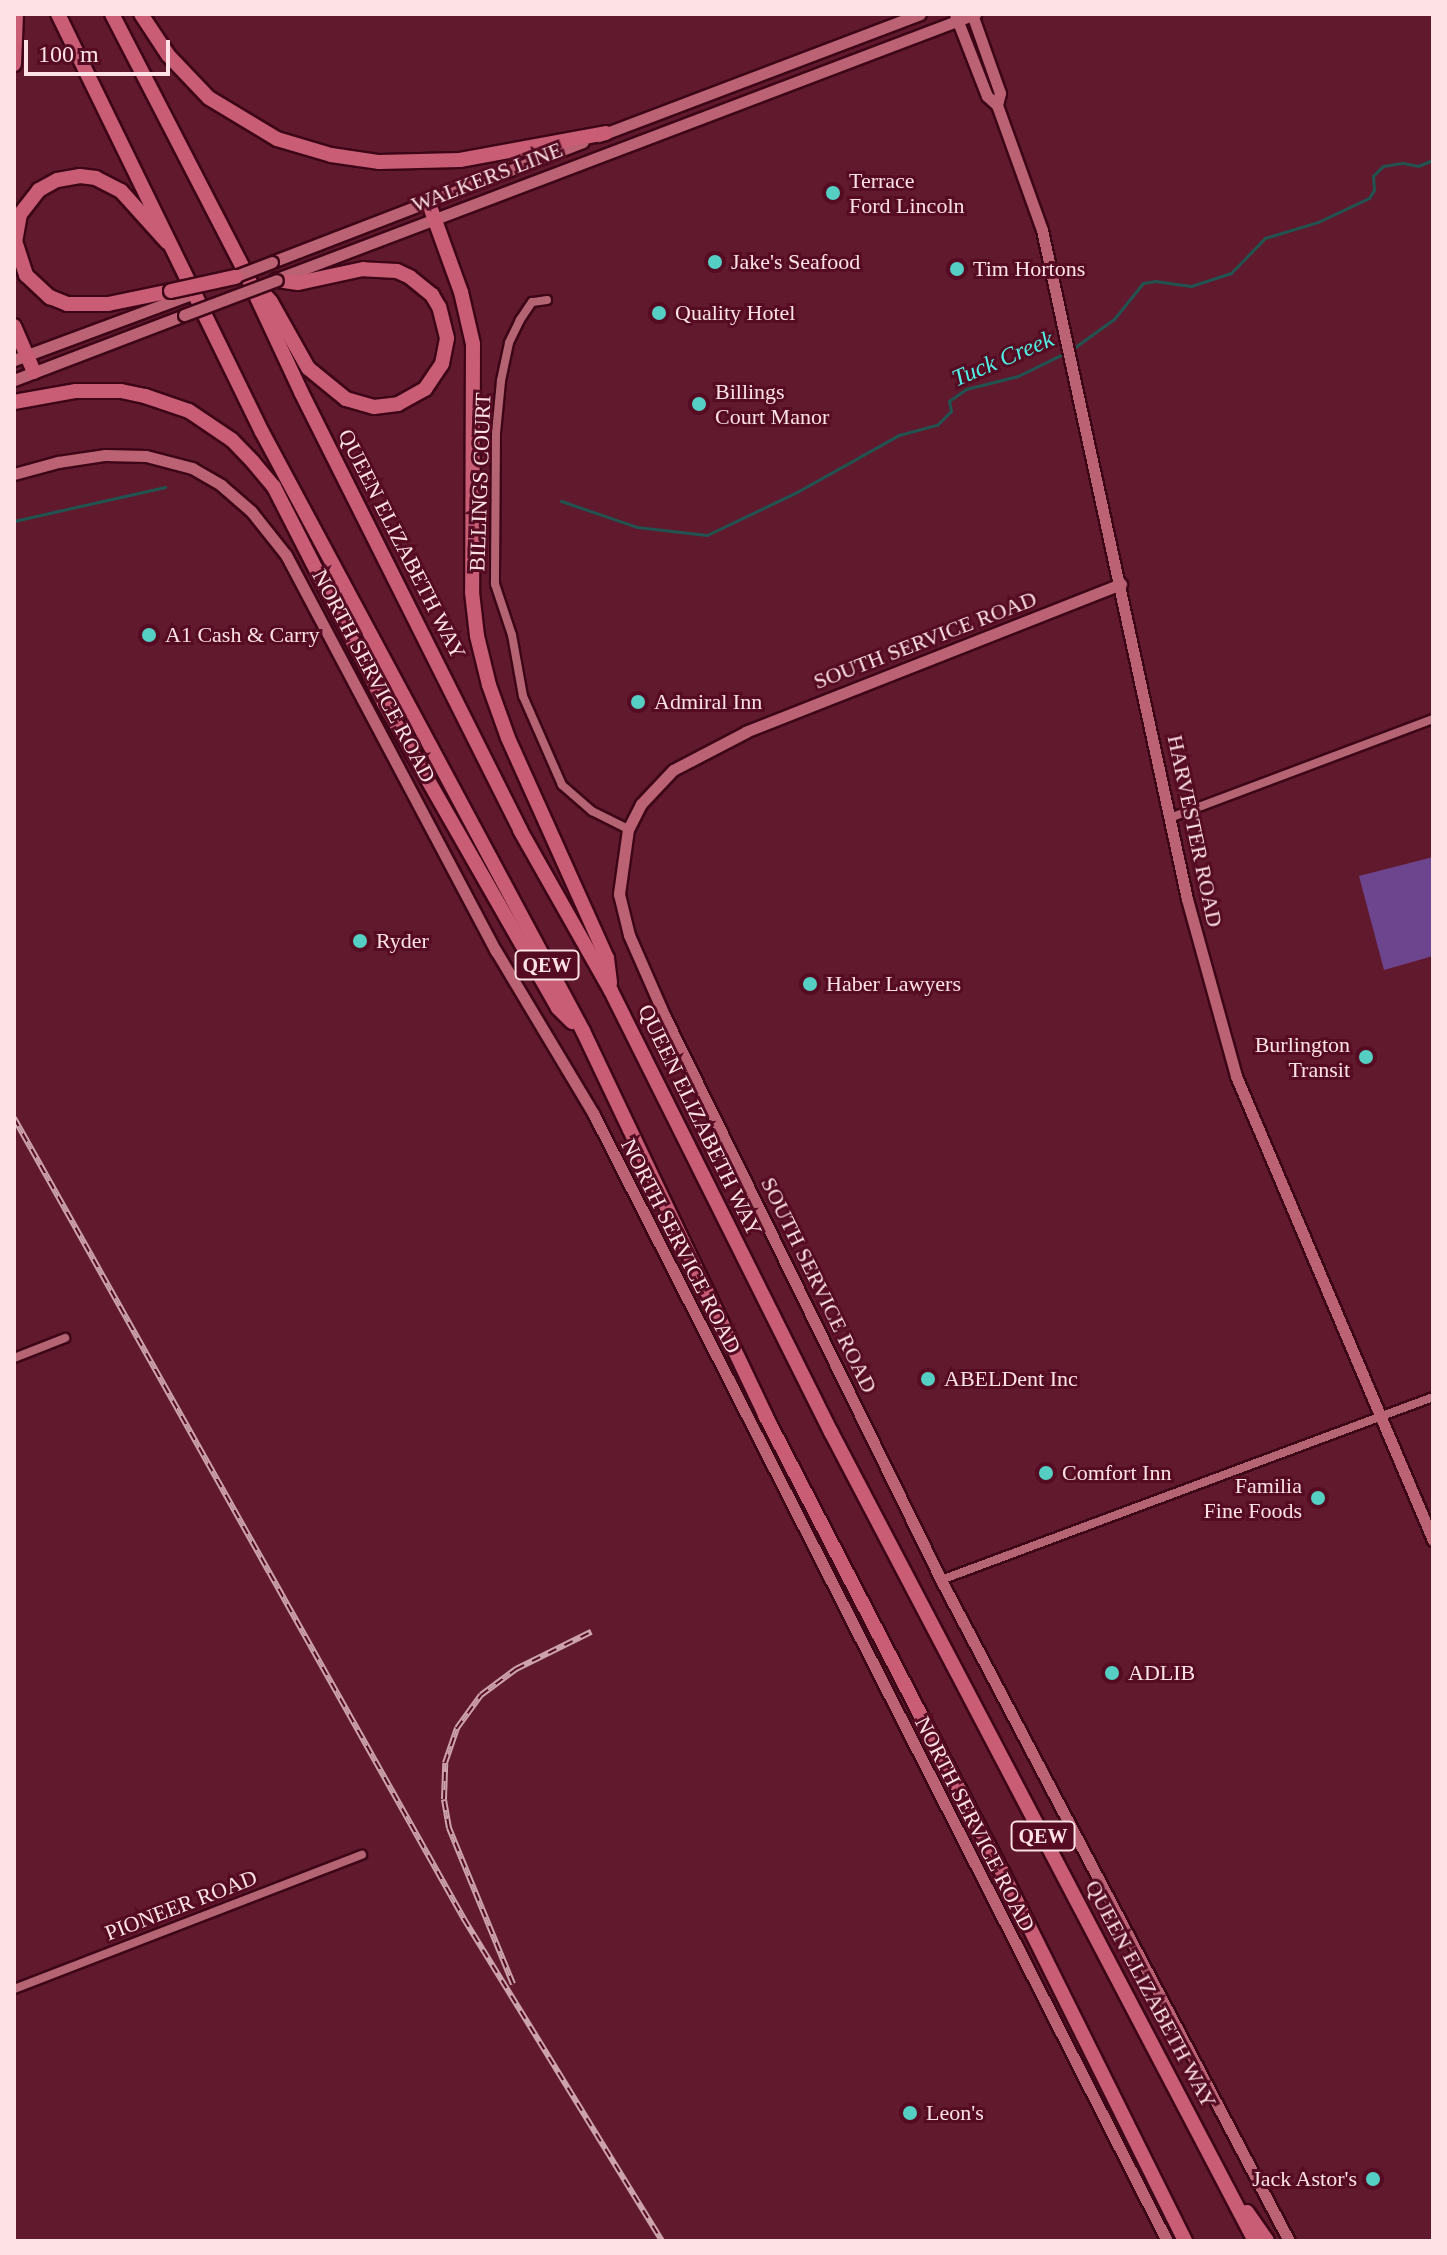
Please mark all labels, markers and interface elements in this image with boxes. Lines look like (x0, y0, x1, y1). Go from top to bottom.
scale bar (28, 24, 174, 74)
text: 100 m (38, 41, 99, 67)
street label: WALKERS LINE (408, 136, 566, 218)
place label: Terrace Ford Lincoln (849, 167, 964, 218)
marker: Terrace Ford Lincoln (824, 184, 842, 202)
place label: Jake's Seafood (731, 249, 860, 275)
marker: Jake's Seafood (706, 253, 724, 271)
place label: Tim Hortons (973, 256, 1085, 282)
marker: Tim Hortons (948, 260, 966, 278)
place label: Quality Hotel (675, 300, 795, 326)
marker: Quality Hotel (650, 304, 668, 322)
water label: Tuck Creek (948, 325, 1058, 393)
place label: Billings Court Manor (715, 378, 829, 430)
street label: BILLINGS COURT (464, 392, 496, 572)
marker: Billings Court Manor (690, 395, 708, 413)
street label: QUEEN ELIZABETH WAY (332, 425, 472, 663)
street label: NORTH SERVICE ROAD (307, 565, 441, 787)
street label: SOUTH SERVICE ROAD (810, 585, 1040, 695)
place label: A1 Cash & Carry (165, 622, 320, 648)
marker: A1 Cash & Carry (140, 626, 158, 644)
place label: Admiral Inn (654, 689, 762, 715)
marker: Admiral Inn (629, 693, 647, 711)
street label: HARVESTER ROAD (1162, 733, 1228, 929)
place label: Ryder (376, 928, 429, 954)
marker: Ryder (351, 932, 369, 950)
road number: QEW (513, 949, 581, 981)
place label: Haber Lawyers (826, 971, 961, 997)
marker: Haber Lawyers (801, 975, 819, 993)
street label: QUEEN ELIZABETH WAY (632, 1000, 768, 1240)
place label: Burlington Transit (1255, 1031, 1350, 1082)
marker: Burlington Transit (1357, 1048, 1375, 1066)
street label: NORTH SERVICE ROAD (615, 1134, 747, 1358)
street label: SOUTH SERVICE ROAD (755, 1173, 883, 1397)
place label: ABELDent Inc (944, 1366, 1078, 1392)
marker: ABELDent Inc (919, 1370, 937, 1388)
place label: Comfort Inn (1062, 1460, 1171, 1486)
marker: Comfort Inn (1037, 1464, 1055, 1482)
place label: Familia Fine Foods (1204, 1472, 1302, 1524)
marker: Familia Fine Foods (1309, 1489, 1327, 1507)
place label: ADLIB (1128, 1660, 1195, 1686)
marker: ADLIB (1103, 1664, 1121, 1682)
street label: NORTH SERVICE ROAD (909, 1712, 1041, 1936)
road number: QEW (1009, 1820, 1077, 1852)
street label: PIONEER ROAD (101, 1864, 261, 1946)
street label: QUEEN ELIZABETH WAY (1080, 1875, 1222, 2113)
place label: Leon's (926, 2100, 984, 2126)
marker: Leon's (901, 2104, 919, 2122)
place label: Jack Astor's (1251, 2166, 1357, 2192)
marker: Jack Astor's (1364, 2170, 1382, 2188)

